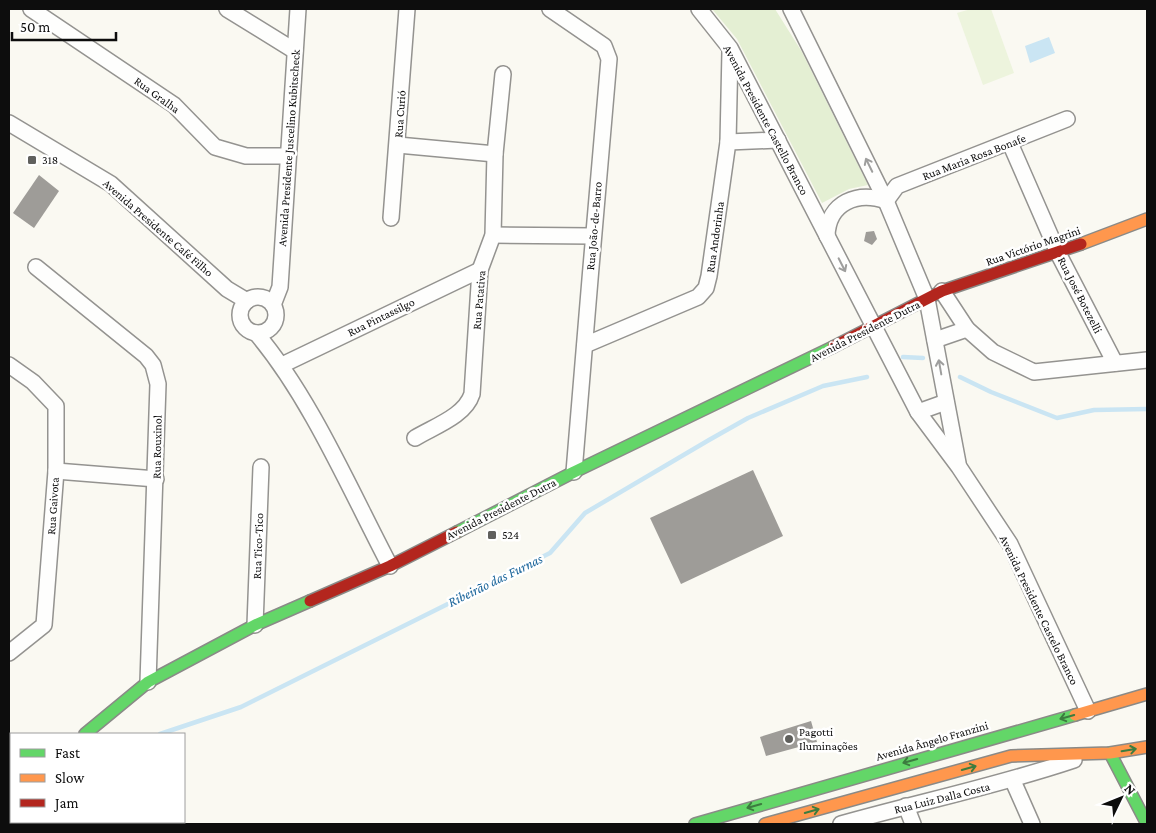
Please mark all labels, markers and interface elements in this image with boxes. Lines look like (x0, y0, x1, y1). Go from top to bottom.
scale bar (12, 10, 116, 42)
text: 50 m (20, 19, 50, 35)
street label: Avenida Presidente Castello Branco (720, 43, 812, 197)
street label: Avenida Presidente Juscelino Kubitscheck (275, 49, 303, 247)
street label: Rua Gralha (131, 74, 183, 116)
street label: Rua Curió (391, 90, 409, 138)
street label: Rua Maria Rosa Bonafe (920, 131, 1028, 183)
place label: 318 (42, 153, 58, 167)
marker: 318 (26, 154, 38, 166)
one-way arrow (864, 158, 873, 173)
street label: Avenida Presidente Café Filho (100, 176, 216, 280)
street label: Rua João-de-Barro (583, 181, 605, 271)
street label: Rua Andorinha (703, 200, 727, 274)
street label: Rua Victório Magrini (984, 223, 1082, 269)
street label: Rua José Botezelli (1055, 254, 1105, 336)
one-way arrow (837, 257, 847, 272)
street label: Rua Patativa (469, 269, 489, 330)
street label: Rua Pintassilgo (345, 295, 417, 339)
street label: Avenida Presidente Dutra (808, 297, 923, 365)
one-way arrow (934, 359, 944, 375)
street label: Rua Rouxinol (149, 415, 165, 479)
street label: Avenida Presidente Dutra (444, 475, 559, 543)
street label: Rua Gaivota (44, 476, 62, 535)
street label: Rua Tico-Tico (250, 513, 266, 579)
place label: 524 (502, 528, 519, 542)
marker: 524 (486, 529, 498, 541)
street label: Avenida Presidente Castelo Branco (997, 533, 1081, 687)
water label: Ribeirão das Furnas (445, 550, 546, 610)
one-way arrow (1059, 712, 1075, 722)
street label: Avenida Ângelo Franzini (874, 718, 990, 764)
place label: Pagotti Iluminações (799, 725, 858, 753)
legend (10, 733, 185, 823)
marker: Pagotti Iluminações (783, 733, 795, 745)
one-way arrow (1121, 744, 1137, 754)
text: Fast (55, 745, 81, 761)
one-way arrow (903, 757, 919, 767)
one-way arrow (961, 762, 977, 772)
text: Slow (55, 770, 85, 786)
north arrow (1096, 773, 1146, 823)
street label: Rua Luiz Dalla Costa (893, 779, 992, 817)
text: N (1121, 780, 1140, 798)
text: Jam (53, 795, 78, 812)
one-way arrow (746, 801, 762, 811)
one-way arrow (804, 806, 820, 816)

